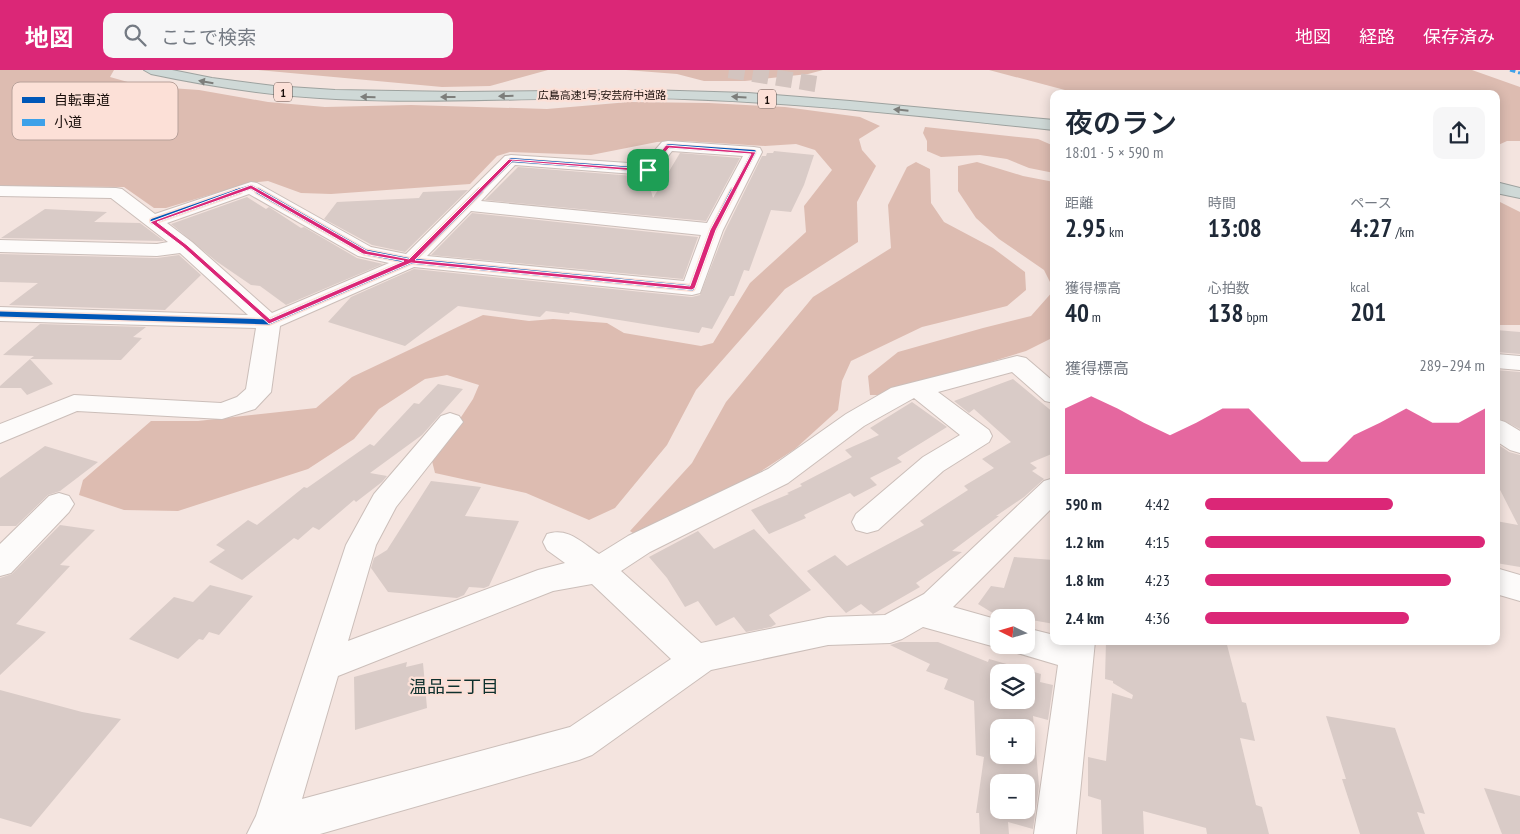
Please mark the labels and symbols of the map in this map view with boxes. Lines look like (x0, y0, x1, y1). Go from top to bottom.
one-way arrow (198, 78, 214, 86)
legend (12, 82, 178, 140)
road number: 1 (274, 83, 292, 102)
street label: 広島高速1号;安芸府中道路 (538, 88, 666, 102)
road number: 1 (758, 90, 776, 108)
text: 自転車道 (54, 91, 110, 109)
one-way arrow (360, 92, 376, 100)
one-way arrow (498, 92, 514, 100)
one-way arrow (440, 93, 456, 101)
one-way arrow (730, 93, 746, 101)
one-way arrow (892, 106, 908, 114)
text: 小道 (54, 113, 82, 131)
pin (627, 149, 669, 191)
north arrow (990, 609, 1035, 654)
district label: 温品三丁目 (409, 675, 499, 698)

